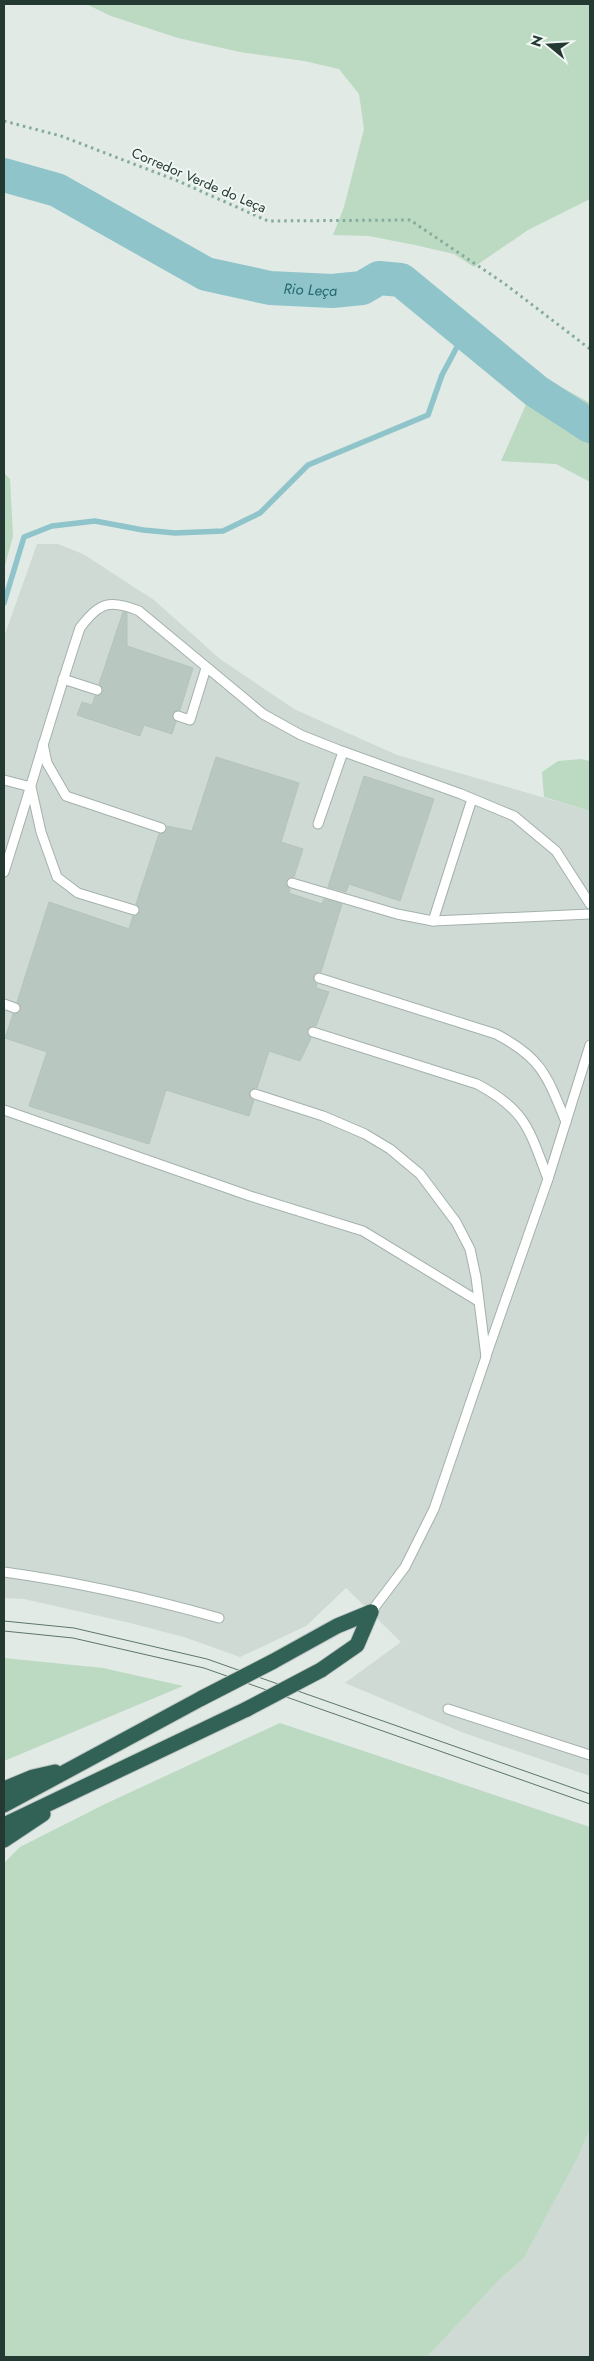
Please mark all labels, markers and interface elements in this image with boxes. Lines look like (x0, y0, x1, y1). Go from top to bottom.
north arrow (524, 20, 574, 70)
text: N (525, 33, 548, 49)
street label: Corredor Verde do Leça (128, 143, 270, 217)
water label: Rio Leça (283, 278, 339, 302)

